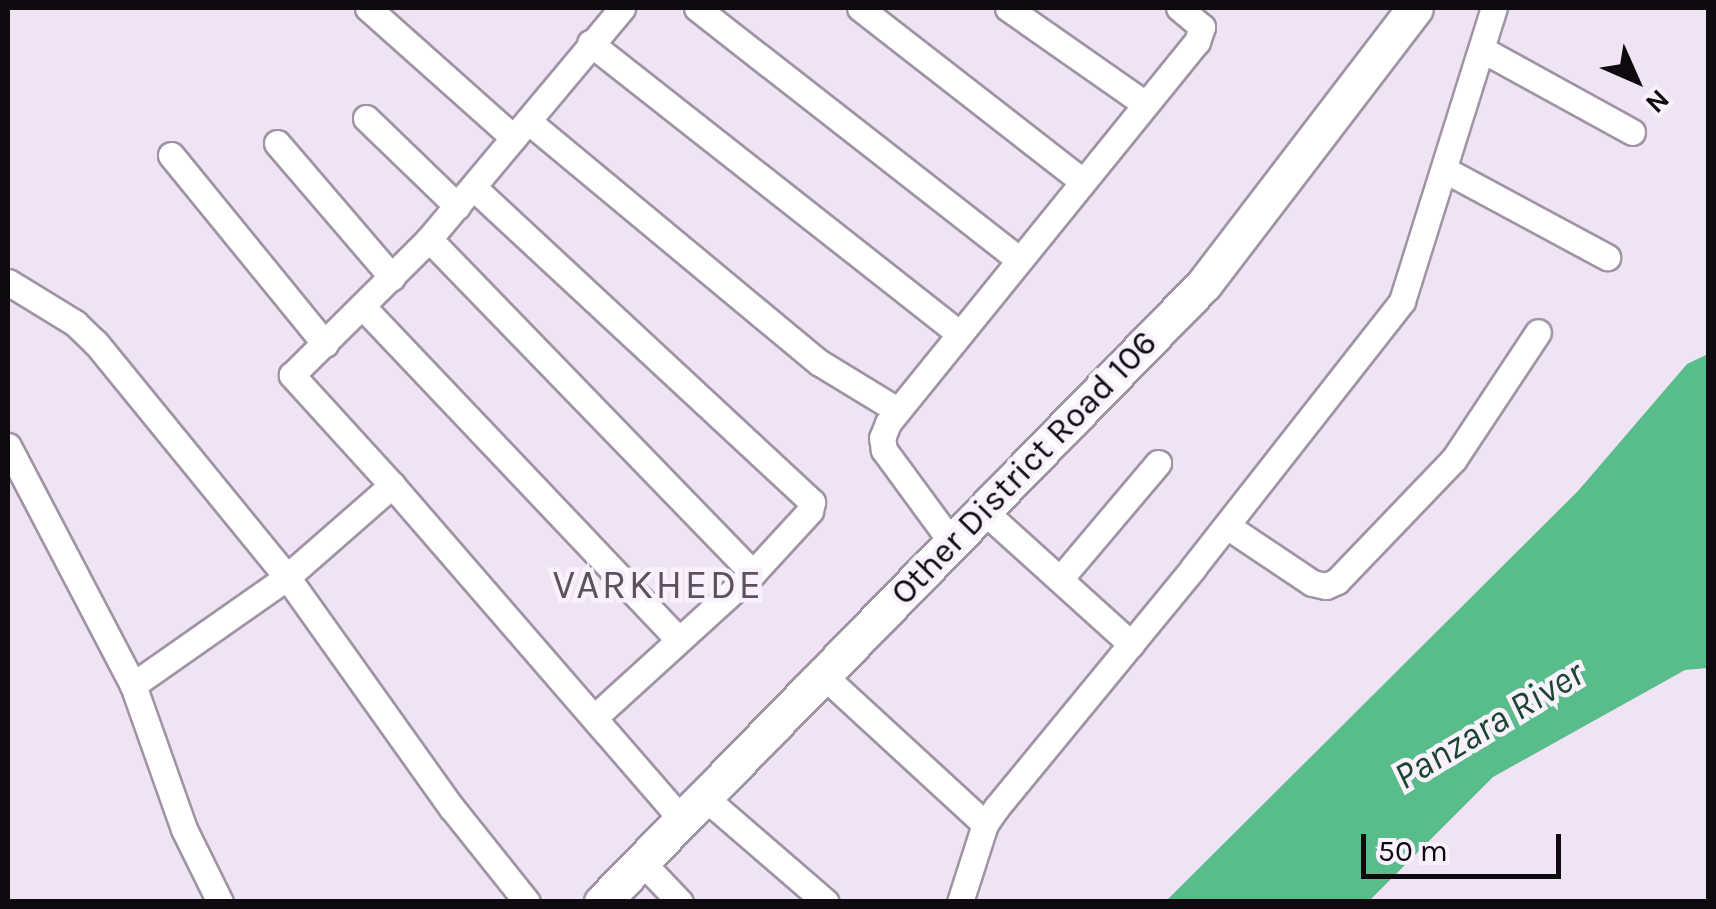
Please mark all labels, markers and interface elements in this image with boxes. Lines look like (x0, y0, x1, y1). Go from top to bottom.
north arrow (1586, 30, 1686, 130)
text: N (1639, 83, 1676, 120)
street label: Other District Road 106 (882, 322, 1166, 614)
district label: VARKHEDE (552, 561, 764, 609)
water label: Panzara River (1386, 650, 1592, 800)
scale bar (1366, 814, 1566, 876)
text: 50 m (1378, 833, 1448, 869)

